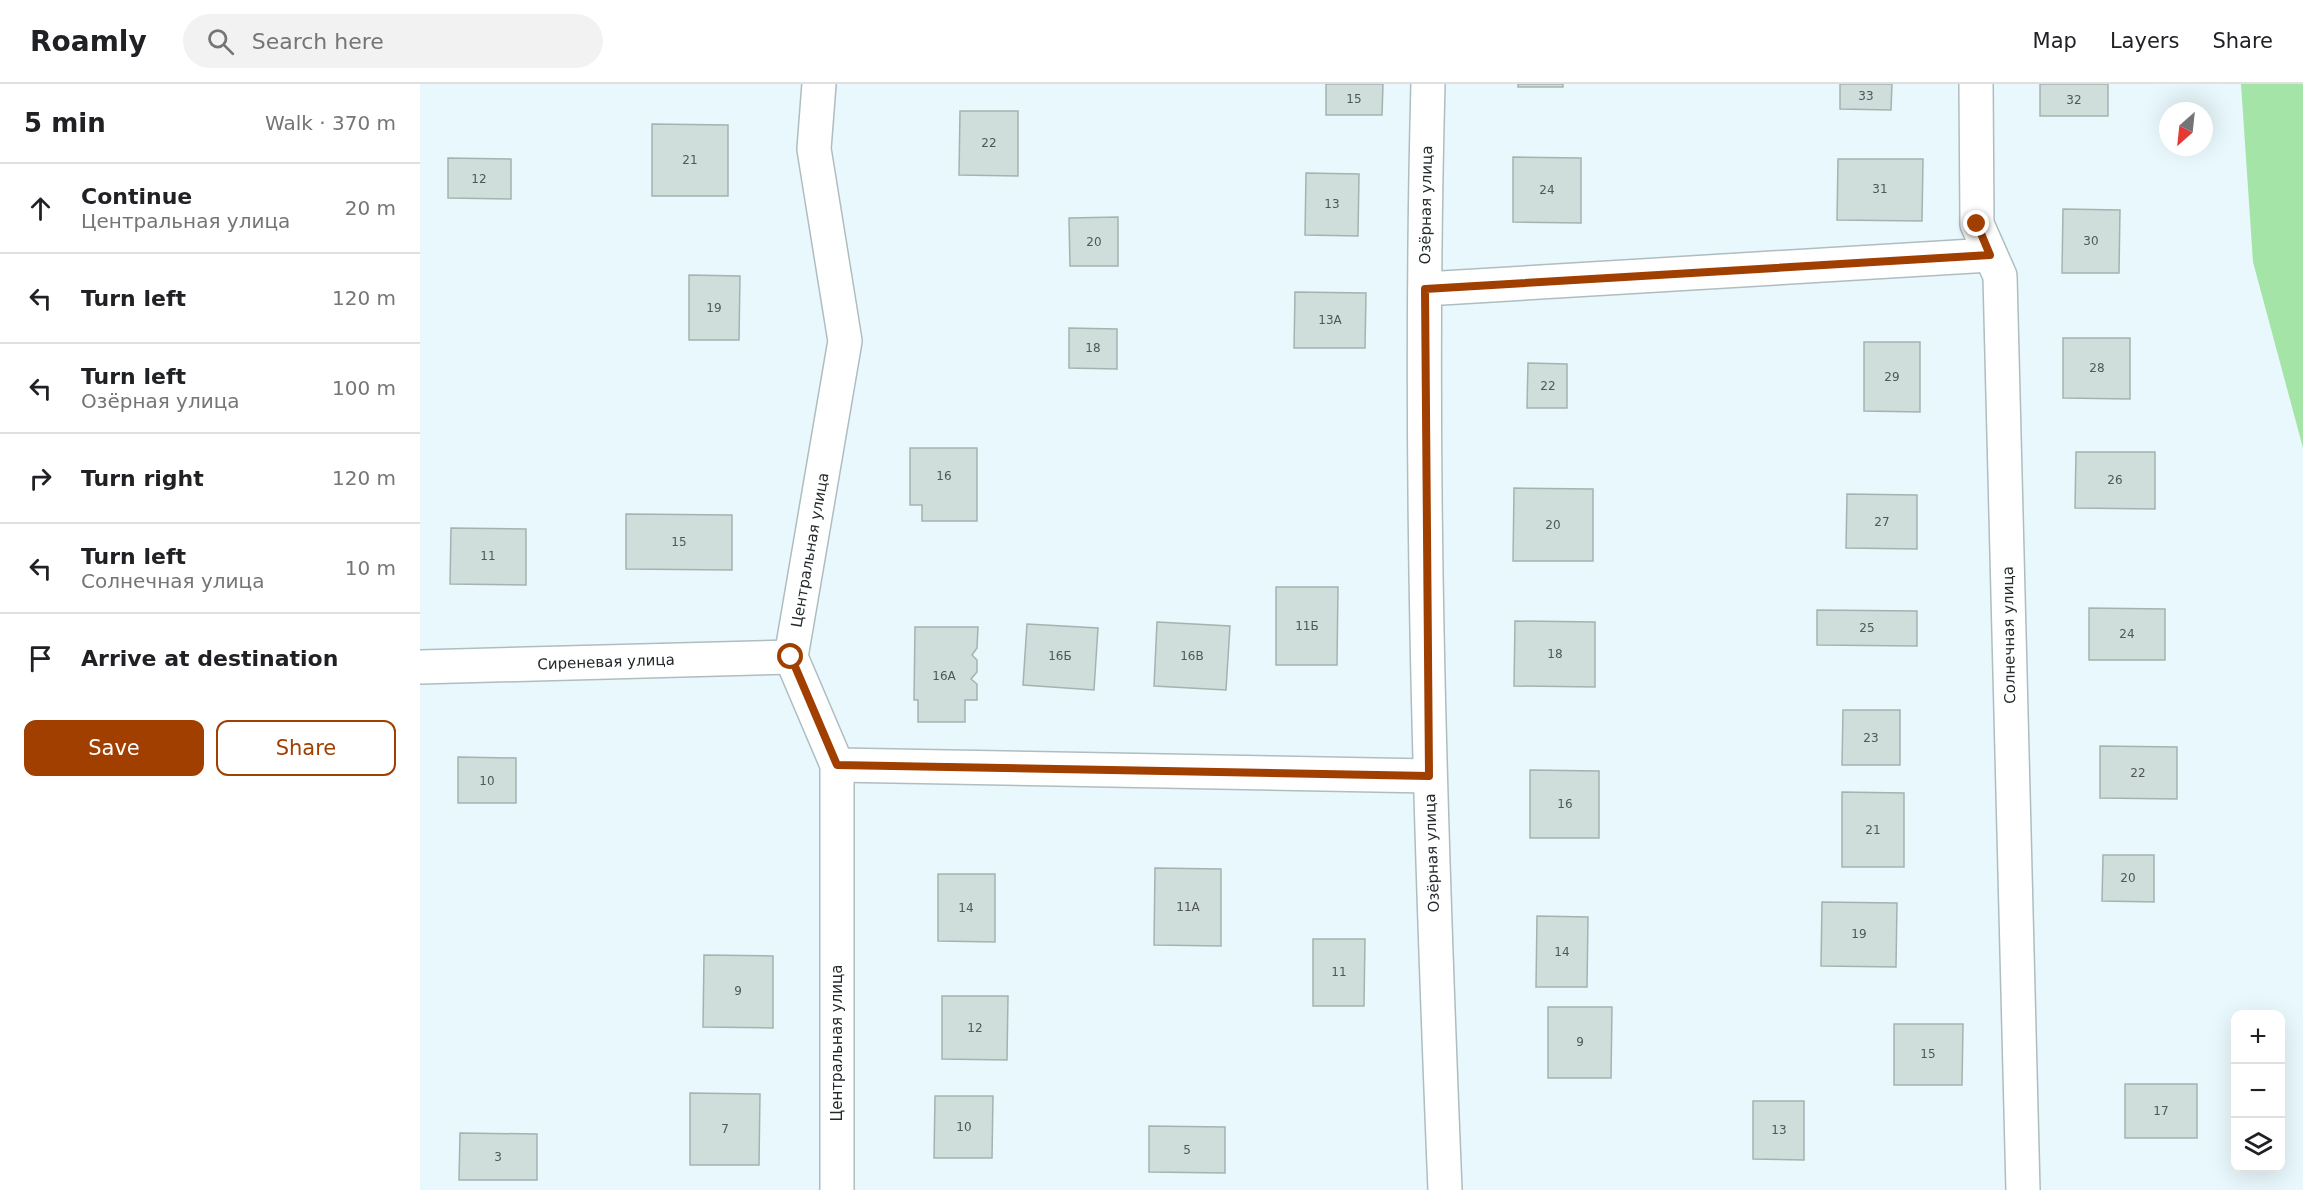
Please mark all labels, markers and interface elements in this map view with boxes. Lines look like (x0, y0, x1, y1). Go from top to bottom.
search box (183, 14, 603, 68)
text: Roamly (30, 25, 147, 58)
icon: search (204, 25, 237, 58)
text: Search here (252, 29, 384, 54)
text: Map (2033, 29, 2077, 53)
text: Layers (2110, 29, 2179, 53)
text: Share (2212, 29, 2273, 53)
house number: 33 (1858, 89, 1874, 103)
house number: 15 (1346, 92, 1362, 106)
house number: 32 (2066, 93, 2082, 107)
north arrow (2159, 102, 2213, 156)
text: 5 min (24, 108, 106, 138)
text: Walk · 370 m (265, 111, 396, 135)
house number: 22 (981, 136, 997, 150)
street label: Озёрная улица (1416, 145, 1436, 265)
house number: 21 (682, 153, 698, 167)
house number: 12 (471, 172, 487, 186)
house number: 31 (1872, 182, 1888, 196)
house number: 24 (1539, 183, 1555, 197)
text: Continue (81, 184, 192, 209)
icon: ahead (24, 192, 57, 225)
text: 20 m (345, 196, 396, 220)
house number: 13 (1324, 197, 1340, 211)
text: Центральная улица (81, 209, 290, 233)
route end (1963, 210, 1989, 236)
house number: 30 (2083, 234, 2099, 248)
house number: 20 (1086, 235, 1102, 249)
icon: left (24, 282, 57, 315)
text: Turn left (81, 286, 186, 311)
text: 120 m (332, 286, 396, 310)
house number: 19 (706, 301, 722, 315)
house number: 13А (1318, 313, 1343, 327)
house number: 18 (1085, 341, 1101, 355)
house number: 28 (2089, 361, 2105, 375)
text: Turn left (81, 364, 186, 389)
house number: 29 (1884, 370, 1900, 384)
icon: left (24, 372, 57, 405)
text: 100 m (332, 376, 396, 400)
house number: 22 (1540, 379, 1556, 393)
text: Озёрная улица (81, 389, 240, 413)
icon: right (24, 462, 57, 495)
text: Turn right (81, 466, 204, 491)
text: 120 m (332, 466, 396, 490)
house number: 16 (936, 469, 952, 483)
street label: Центральная улица (788, 471, 832, 629)
house number: 26 (2107, 473, 2123, 487)
house number: 27 (1874, 515, 1890, 529)
house number: 20 (1545, 518, 1561, 532)
house number: 15 (671, 535, 687, 549)
text: Turn left (81, 544, 186, 569)
house number: 11 (480, 549, 496, 563)
icon: left (24, 552, 57, 585)
text: 10 m (345, 556, 396, 580)
street label: Солнечная улица (1999, 566, 2019, 704)
text: Солнечная улица (81, 569, 264, 593)
house number: 11Б (1295, 619, 1319, 633)
house number: 25 (1859, 621, 1875, 635)
house number: 24 (2119, 627, 2135, 641)
icon: arrive (24, 642, 57, 675)
route start (777, 643, 803, 669)
text: Arrive at destination (81, 646, 338, 671)
house number: 18 (1547, 647, 1563, 661)
house number: 16Б (1048, 649, 1072, 663)
house number: 16В (1180, 649, 1204, 663)
street label: Сиреневая улица (537, 651, 675, 673)
house number: 16А (932, 669, 957, 683)
button: Save (24, 720, 204, 776)
button: Share (216, 720, 396, 776)
house number: 23 (1863, 731, 1879, 745)
house number: 22 (2130, 766, 2146, 780)
house number: 10 (479, 774, 495, 788)
street label: Озёрная улица (1421, 793, 1443, 913)
house number: 16 (1557, 797, 1573, 811)
house number: 21 (1865, 823, 1881, 837)
house number: 20 (2120, 871, 2136, 885)
house number: 11А (1176, 900, 1201, 914)
house number: 14 (958, 901, 974, 915)
house number: 19 (1851, 927, 1867, 941)
house number: 14 (1554, 945, 1570, 959)
street label: Центральная улица (828, 965, 846, 1121)
house number: 11 (1331, 965, 1347, 979)
house number: 9 (734, 984, 742, 998)
map controls (2231, 1010, 2285, 1172)
button: + (2231, 1010, 2285, 1064)
house number: 12 (967, 1021, 983, 1035)
house number: 9 (1576, 1035, 1584, 1049)
house number: 15 (1920, 1047, 1936, 1061)
button: − (2231, 1064, 2285, 1118)
house number: 17 (2153, 1104, 2169, 1118)
button: layers (2231, 1118, 2285, 1172)
house number: 10 (956, 1120, 972, 1134)
house number: 7 (721, 1122, 729, 1136)
house number: 13 (1771, 1123, 1787, 1137)
house number: 5 (1183, 1143, 1191, 1157)
house number: 3 (494, 1150, 502, 1164)

